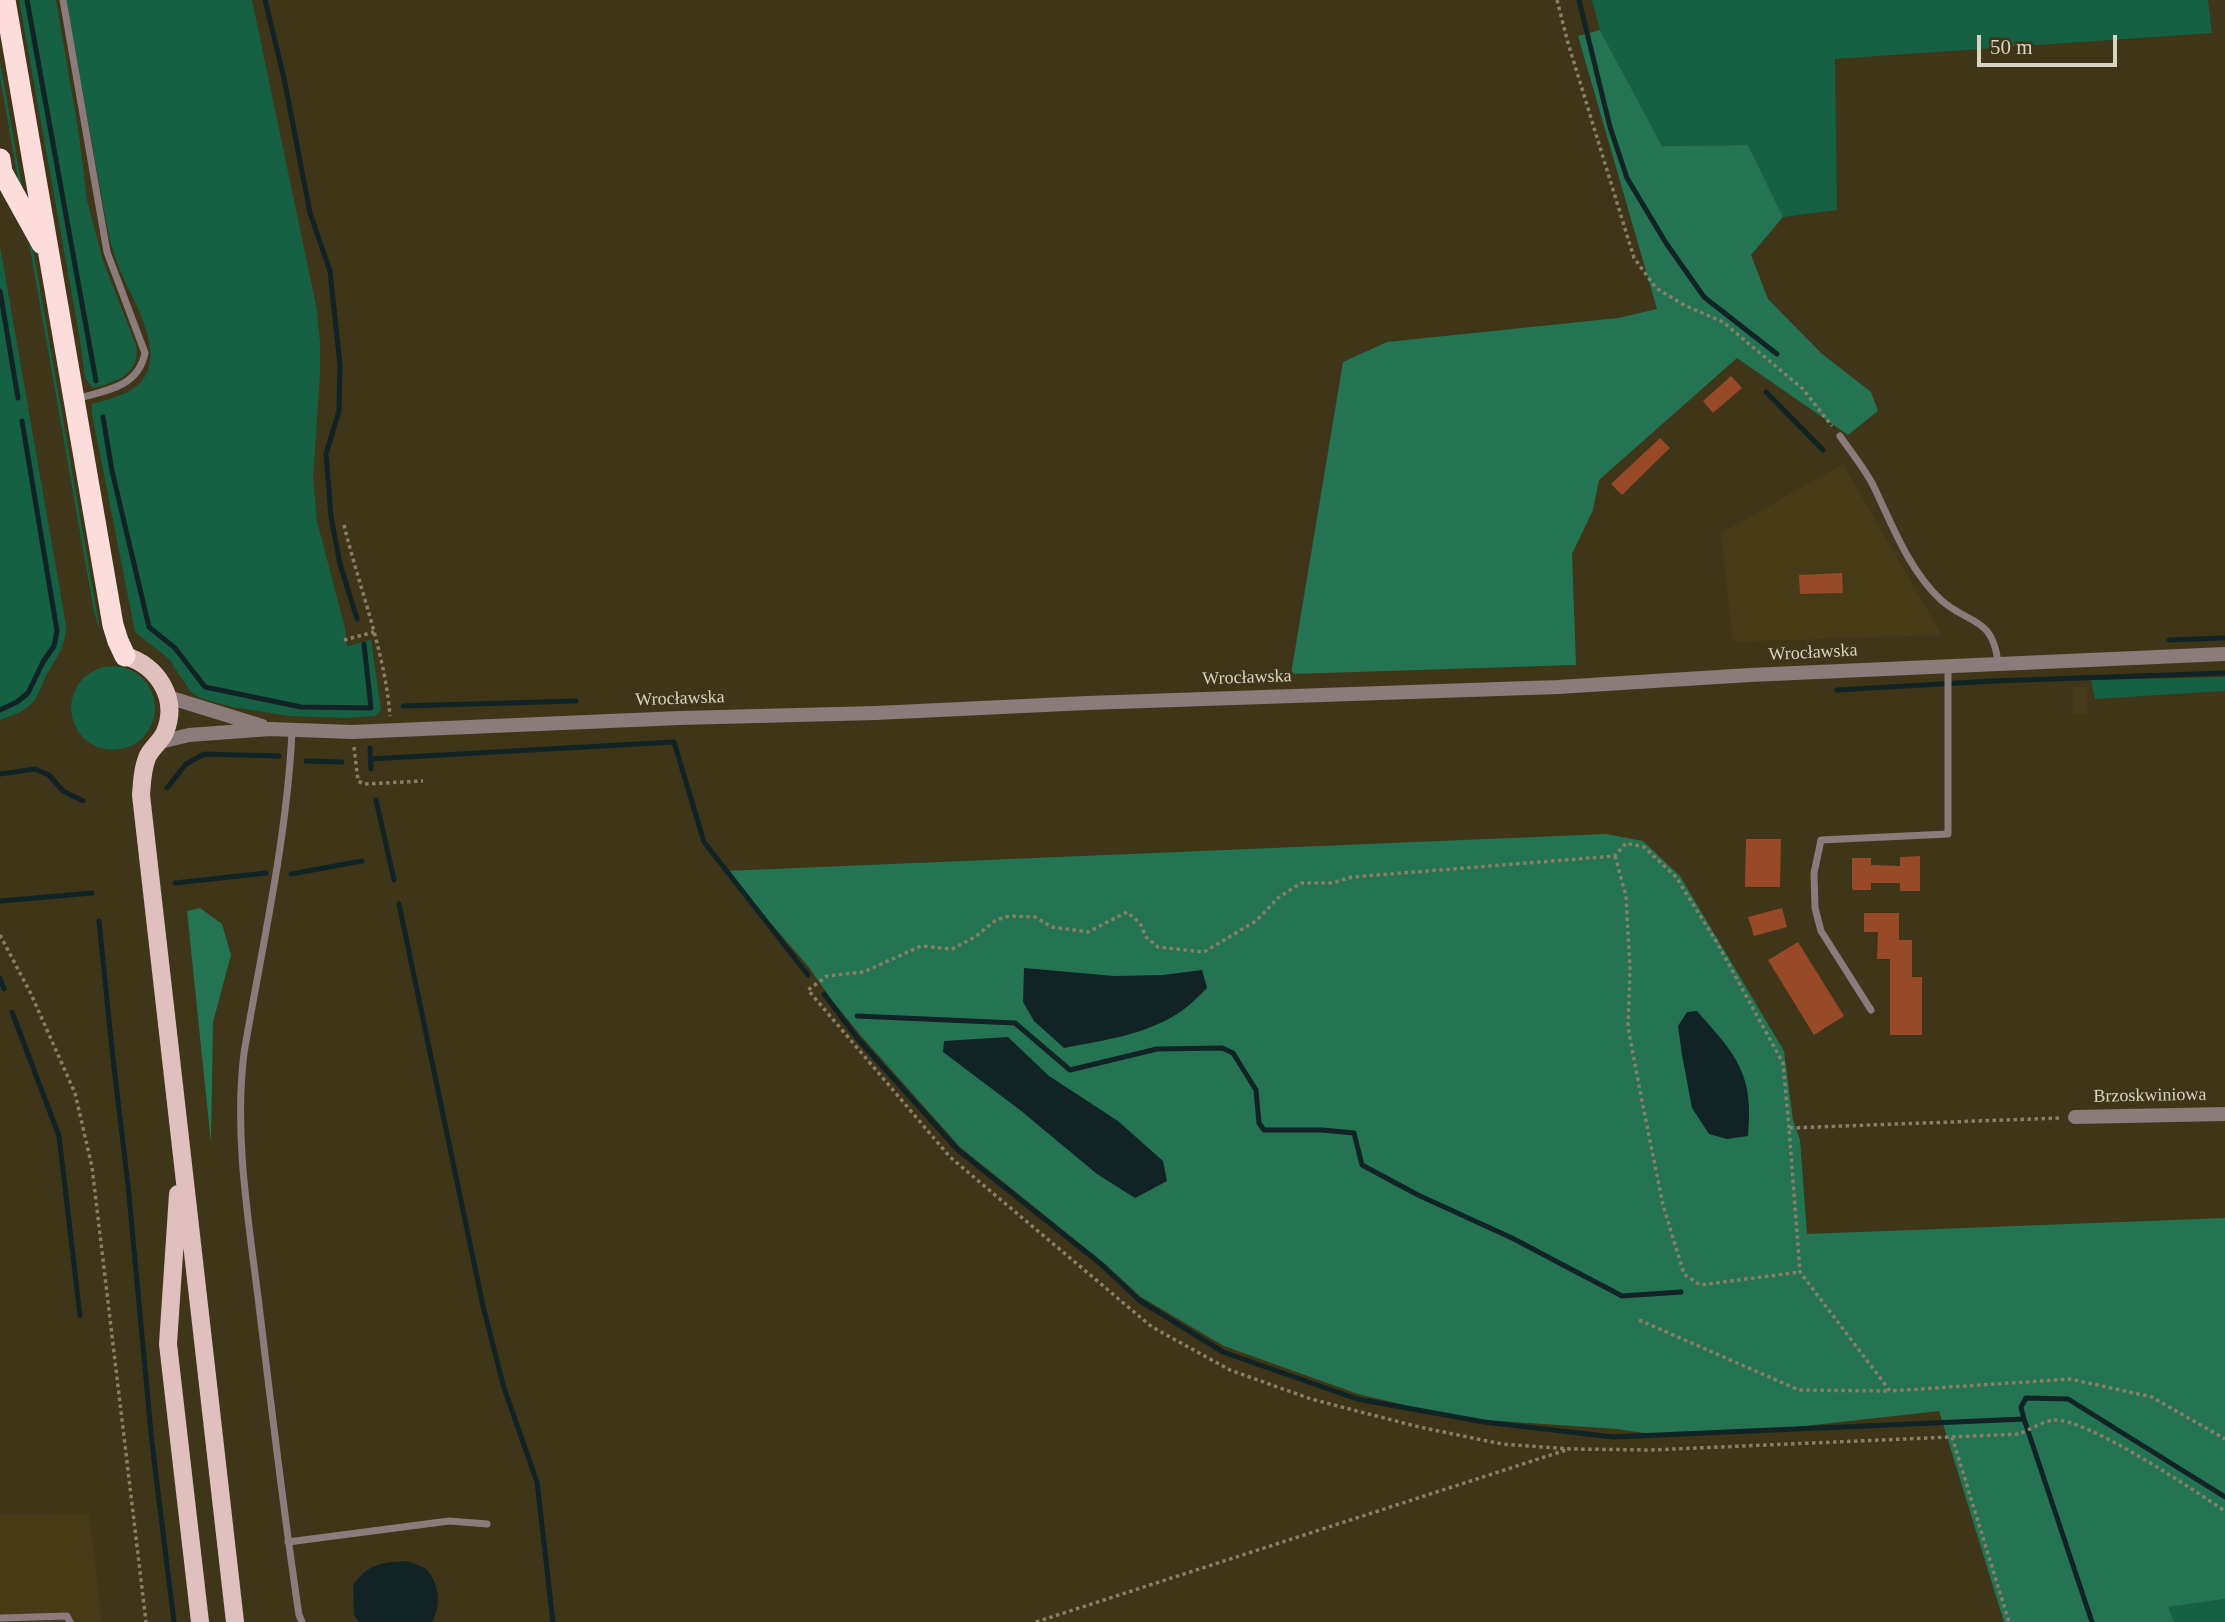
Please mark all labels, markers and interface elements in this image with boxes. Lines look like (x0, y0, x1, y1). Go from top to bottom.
scale bar (1980, 21, 2120, 65)
text: 50 m (1990, 35, 2033, 59)
street label: Wrocławska (1768, 640, 1858, 666)
street label: Wrocławska (1202, 666, 1292, 690)
street label: Wrocławska (635, 687, 725, 711)
street label: Brzoskwiniowa (2093, 1084, 2207, 1108)

